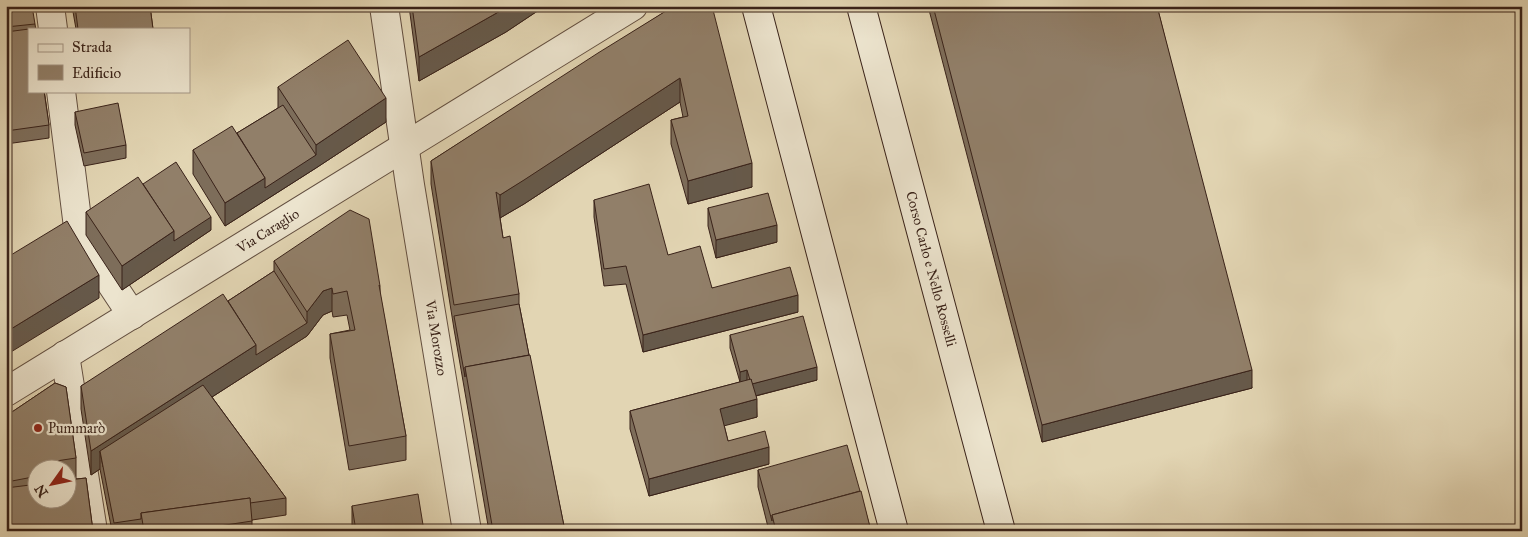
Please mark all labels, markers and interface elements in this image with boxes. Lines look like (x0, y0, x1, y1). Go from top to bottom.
legend (28, 28, 190, 92)
text: Strada (72, 38, 112, 56)
text: Edificio (72, 64, 121, 82)
street label: Corso Carlo e Nello Rosselli (902, 189, 960, 349)
street label: Via Caraglio (233, 205, 302, 257)
street label: Via Morozzo (421, 298, 450, 377)
place label: Pummarò (48, 420, 105, 437)
marker: Pummarò (32, 422, 44, 434)
north arrow (28, 460, 78, 510)
text: N (31, 481, 52, 500)

